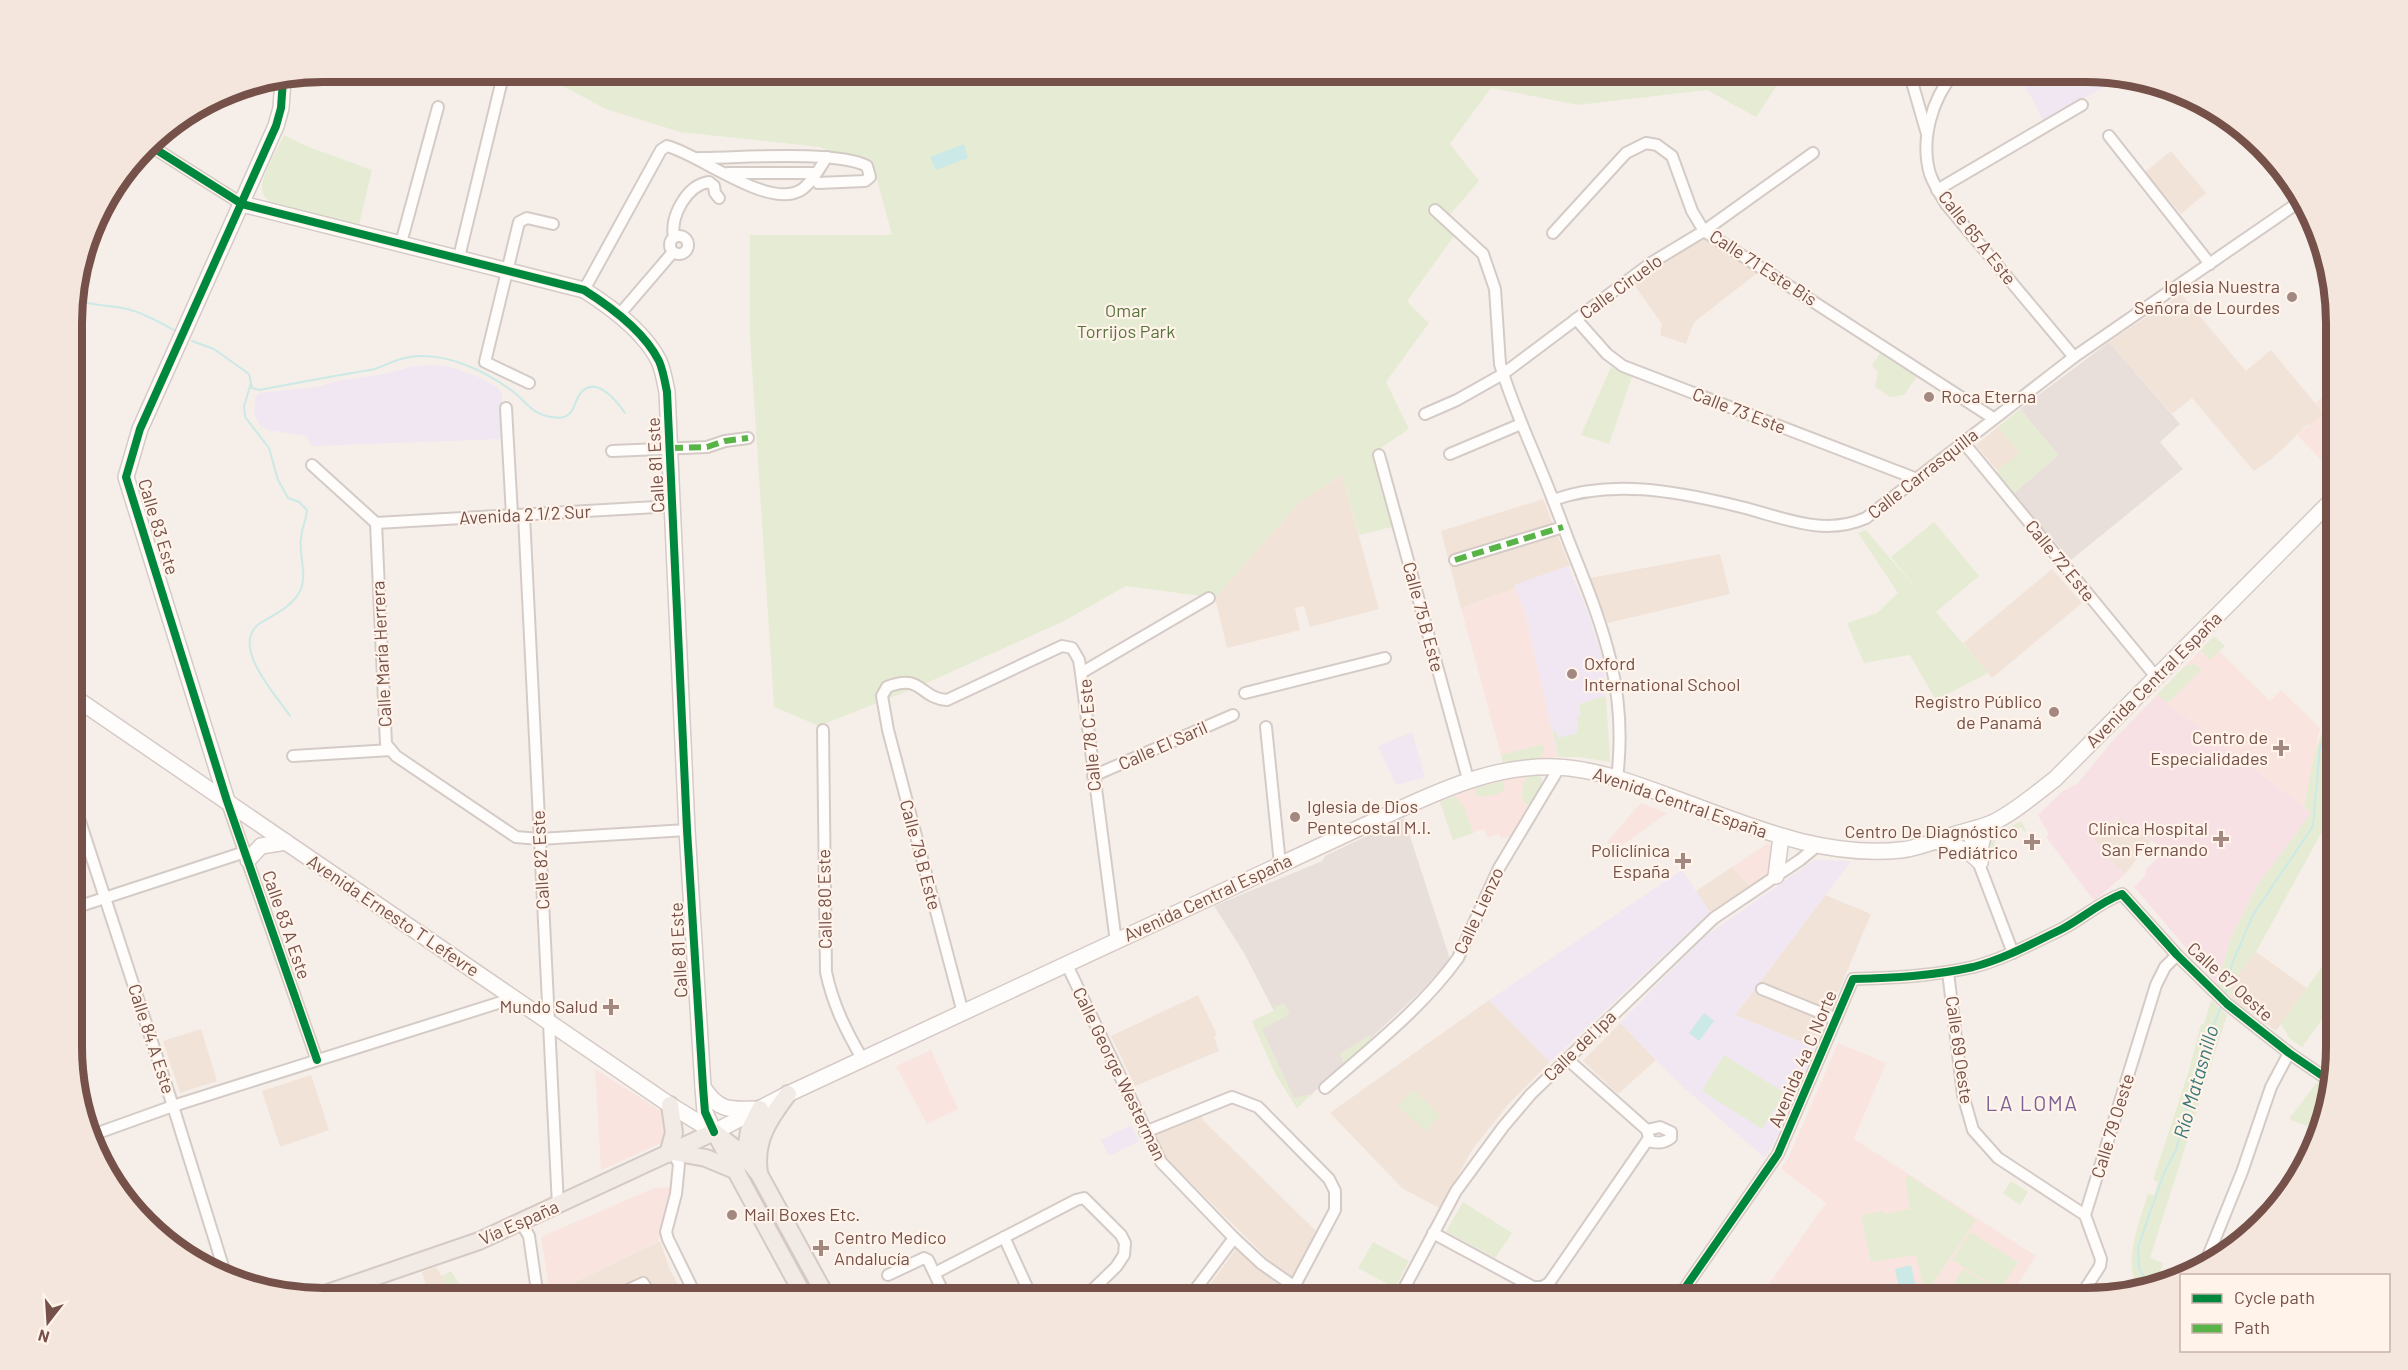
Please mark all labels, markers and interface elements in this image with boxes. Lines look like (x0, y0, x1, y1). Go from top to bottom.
street label: Calle 65 A Este (1934, 186, 2021, 289)
street label: Calle 71 Este Bis (1706, 224, 1821, 310)
street label: Calle Ciruelo (1575, 249, 1666, 324)
place label: Iglesia Nuestra Señora de Lourdes (2134, 275, 2280, 318)
marker: Iglesia Nuestra Señora de Lourdes (2285, 290, 2299, 304)
park label: Omar Torrijos Park (1077, 299, 1175, 342)
street label: Calle 73 Este (1690, 382, 1789, 438)
place label: Roca Eterna (1941, 385, 2036, 407)
marker: Roca Eterna (1922, 390, 1936, 404)
street label: Calle 81 Este (642, 417, 668, 513)
street label: Calle Carrasquilla (1863, 423, 1982, 523)
street label: Calle 83 Este (134, 476, 184, 577)
street label: Avenida 2 1/2 Sur (459, 500, 592, 528)
street label: Calle 72 Este (2021, 515, 2100, 606)
street label: Calle 75 B Este (1399, 559, 1449, 674)
street label: Calle María Herrera (366, 580, 396, 728)
street label: Avenida Central España (2081, 607, 2226, 752)
place label: Oxford International School (1584, 652, 1740, 695)
marker: Oxford International School (1565, 667, 1579, 681)
street label: Calle 78 C Este (1073, 678, 1105, 792)
place label: Registro Público de Panamá (1914, 690, 2042, 733)
marker: Registro Público de Panamá (2047, 705, 2061, 719)
street label: Calle El Saril (1115, 716, 1210, 774)
place label: Centro de Especialidades (2150, 726, 2268, 769)
marker: Centro de Especialidades (2272, 739, 2290, 757)
street label: Avenida Central España (1590, 762, 1770, 842)
place label: Iglesia de Dios Pentecostal M.I. (1307, 795, 1431, 838)
street label: Calle 79 B Este (896, 797, 946, 912)
street label: Calle 82 Este (526, 810, 554, 910)
marker: Iglesia de Dios Pentecostal M.I. (1288, 810, 1302, 824)
place label: Clínica Hospital San Fernando (2088, 817, 2208, 860)
place label: Centro De Diagnóstico Pediátrico (1844, 820, 2018, 863)
marker: Clínica Hospital San Fernando (2212, 830, 2230, 848)
marker: Centro De Diagnóstico Pediátrico (2023, 833, 2041, 851)
place label: Policlínica España (1591, 839, 1670, 882)
street label: Avenida Central España (1120, 848, 1295, 946)
street label: Avenida Ernesto T Lefevre (303, 849, 484, 981)
street label: Calle 80 Este (812, 849, 836, 949)
marker: Policlínica España (1674, 852, 1692, 870)
street label: Calle Lienzo (1448, 864, 1508, 958)
street label: Calle 83 A Este (258, 867, 316, 982)
street label: Calle 81 Este (665, 902, 691, 998)
street label: Calle 67 Oeste (2183, 937, 2278, 1026)
street label: Calle 84 A Este (124, 981, 180, 1096)
street label: Calle George Westerman (1068, 983, 1171, 1164)
street label: Avenida 4a C Norte (1763, 987, 1841, 1131)
street label: Calle 69 Oeste (1942, 994, 1978, 1105)
place label: Mundo Salud (499, 995, 598, 1017)
marker: Mundo Salud (602, 998, 620, 1016)
street label: Calle del Ipa (1538, 1005, 1620, 1085)
water label: Río Matasnillo (2167, 1022, 2223, 1141)
street label: Calle 79 Oeste (2086, 1071, 2138, 1181)
district label: LA LOMA (1986, 1090, 2078, 1115)
street label: Vía España (475, 1195, 562, 1249)
place label: Mail Boxes Etc. (744, 1203, 860, 1225)
marker: Mail Boxes Etc. (725, 1208, 739, 1222)
place label: Centro Medico Andalucía (834, 1226, 947, 1269)
marker: Centro Medico Andalucía (812, 1239, 830, 1257)
legend (2180, 1274, 2390, 1352)
text: Cycle path (2234, 1286, 2315, 1308)
north arrow (18, 1292, 78, 1352)
text: Path (2234, 1316, 2270, 1338)
text: N (36, 1326, 51, 1347)

